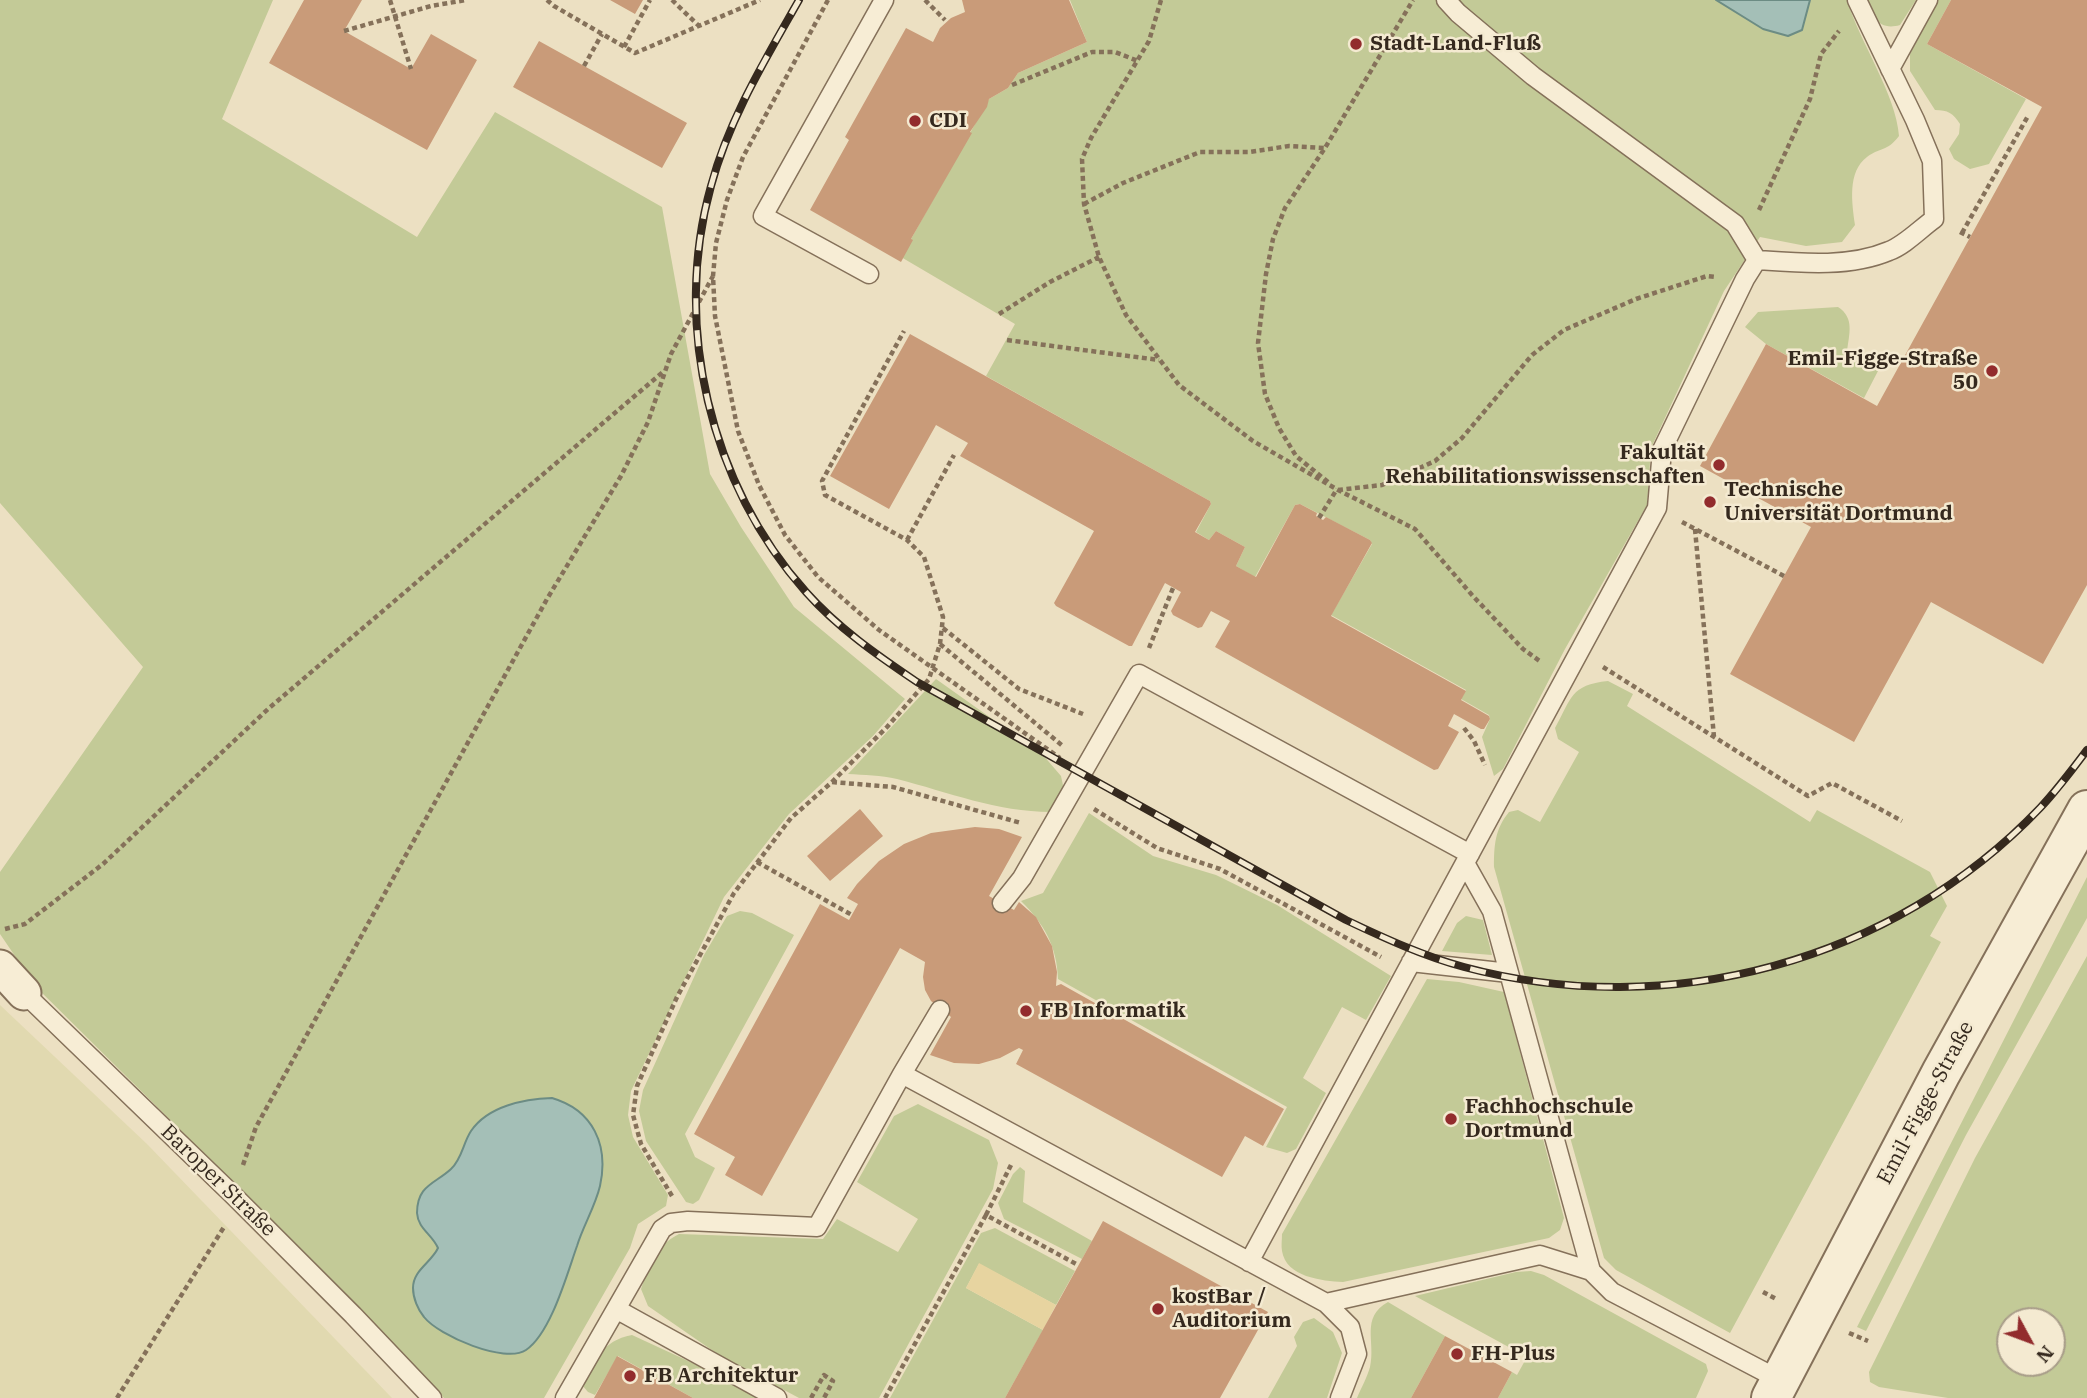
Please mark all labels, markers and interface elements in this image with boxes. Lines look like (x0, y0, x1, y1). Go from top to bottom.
place label: Stadt-Land-Fluß (1370, 31, 1541, 57)
marker: Stadt-Land-Fluß (1348, 36, 1364, 52)
place label: CDI (929, 108, 967, 134)
marker: CDI (907, 113, 923, 129)
place label: Emil-Figge-Straße 50 (1787, 346, 1978, 396)
marker: Emil-Figge-Straße 50 (1984, 363, 2000, 379)
place label: Fakultät Rehabilitationswissenschaften (1385, 440, 1705, 490)
marker: Fakultät Rehabilitationswissenschaften (1711, 457, 1727, 473)
place label: Technische Universität Dortmund (1724, 477, 1953, 527)
marker: Technische Universität Dortmund (1702, 494, 1718, 510)
place label: FB Informatik (1040, 998, 1186, 1024)
marker: FB Informatik (1018, 1003, 1034, 1019)
street label: Emil-Figge-Straße (1872, 1017, 1980, 1189)
place label: Fachhochschule Dortmund (1465, 1094, 1633, 1144)
marker: Fachhochschule Dortmund (1443, 1111, 1459, 1127)
street label: Baroper Straße (155, 1120, 281, 1242)
place label: kostBar / Auditorium (1172, 1284, 1292, 1334)
marker: kostBar / Auditorium (1150, 1301, 1166, 1317)
north arrow (1996, 1307, 2066, 1377)
place label: FH-Plus (1471, 1341, 1555, 1367)
text: N (2031, 1341, 2059, 1368)
marker: FH-Plus (1449, 1346, 1465, 1362)
place label: FB Architektur (644, 1363, 798, 1389)
marker: FB Architektur (622, 1368, 638, 1384)

